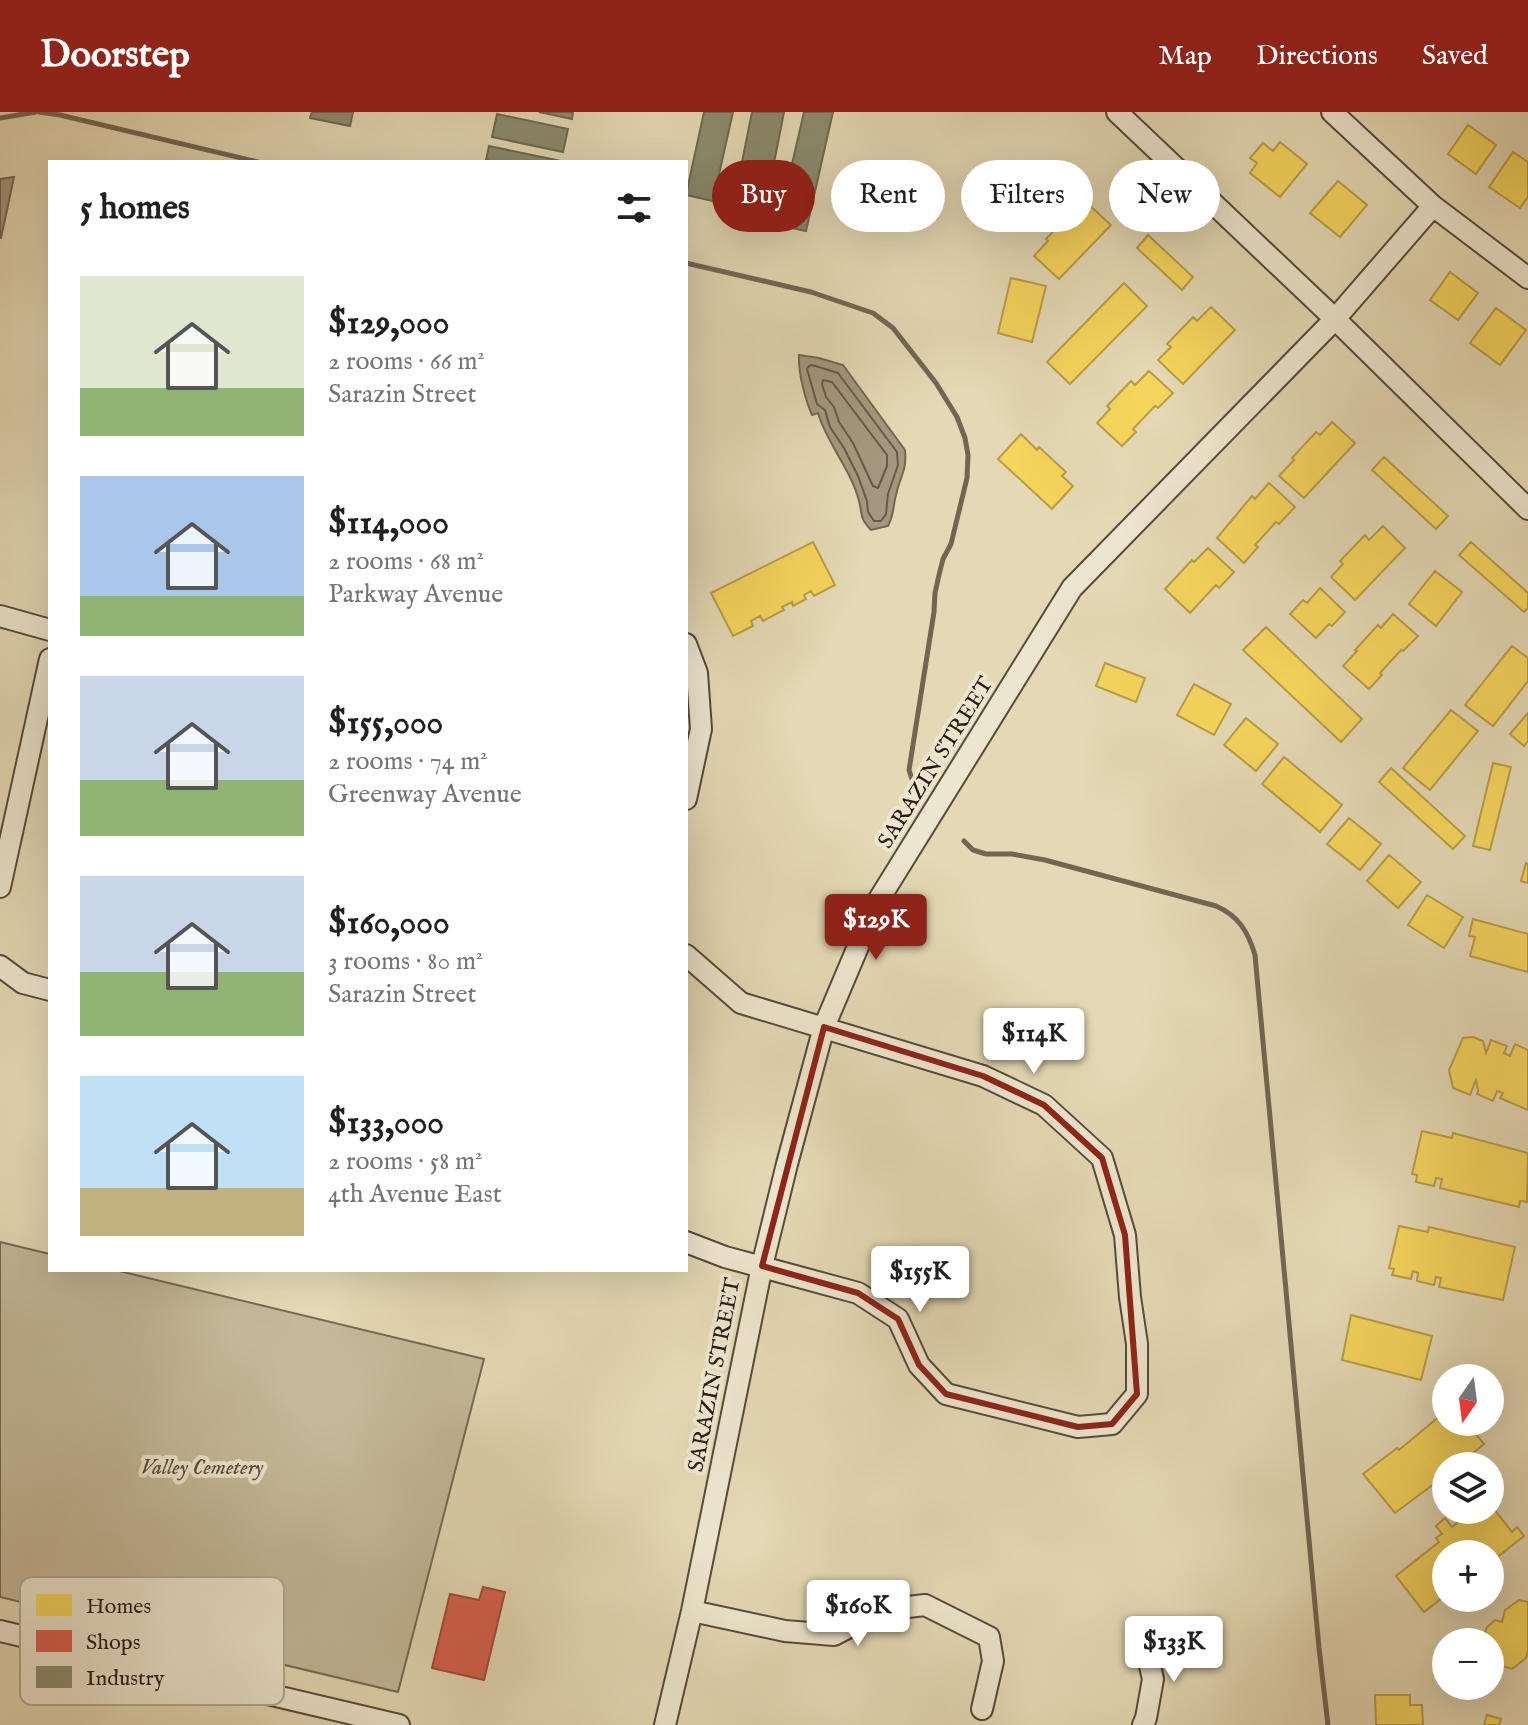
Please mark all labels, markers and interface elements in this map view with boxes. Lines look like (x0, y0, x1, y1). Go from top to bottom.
text: Doorstep (40, 32, 190, 80)
text: Map (1158, 39, 1212, 74)
text: Directions (1256, 39, 1378, 74)
text: Saved (1422, 39, 1488, 74)
chip: Buy (712, 160, 815, 232)
chip: Rent (831, 160, 945, 232)
chip: Filters (961, 160, 1093, 232)
chip: New (1109, 160, 1220, 232)
icon: filters (612, 186, 656, 230)
text: 5 homes (80, 187, 190, 230)
text: $129,000 (328, 302, 449, 345)
icon: home (144, 308, 240, 404)
text: 2 rooms · 66 m² (328, 345, 485, 378)
text: Sarazin Street (328, 378, 476, 411)
text: $114,000 (328, 502, 449, 545)
icon: home (144, 508, 240, 604)
text: 2 rooms · 68 m² (328, 545, 484, 578)
text: Parkway Avenue (328, 578, 503, 611)
street label: SARAZIN STREET (872, 672, 1000, 854)
text: $155,000 (328, 702, 443, 745)
icon: home (144, 708, 240, 804)
text: 2 rooms · 74 m² (328, 745, 488, 778)
text: Greenway Avenue (328, 778, 522, 811)
pin: $129K (820, 894, 932, 962)
text: $160,000 (328, 902, 450, 945)
text: $129K (843, 903, 909, 936)
icon: home (144, 908, 240, 1004)
text: 3 rooms · 80 m² (328, 945, 483, 978)
text: Sarazin Street (328, 978, 476, 1011)
pin: $114K (978, 1008, 1090, 1076)
text: $114K (1001, 1017, 1067, 1050)
text: $133,000 (328, 1102, 444, 1145)
icon: home (144, 1108, 240, 1204)
text: 2 rooms · 58 m² (328, 1145, 482, 1178)
text: 4th Avenue East (328, 1178, 502, 1211)
pin: $155K (864, 1246, 976, 1314)
text: $155K (889, 1255, 951, 1288)
street label: SARAZIN STREET (682, 1276, 748, 1474)
north arrow (1432, 1364, 1504, 1436)
map controls (1432, 1364, 1504, 1700)
button: layers (1432, 1452, 1504, 1524)
park label: Valley Cemetery (141, 1454, 264, 1482)
button: + (1432, 1540, 1504, 1612)
legend (20, 1577, 284, 1705)
pin: $160K (802, 1580, 914, 1648)
text: $160K (825, 1589, 891, 1622)
text: Homes (86, 1593, 151, 1621)
pin: $133K (1118, 1616, 1230, 1684)
text: $133K (1143, 1625, 1205, 1658)
button: − (1432, 1628, 1504, 1700)
text: Shops (86, 1629, 140, 1657)
text: Industry (86, 1665, 165, 1693)

